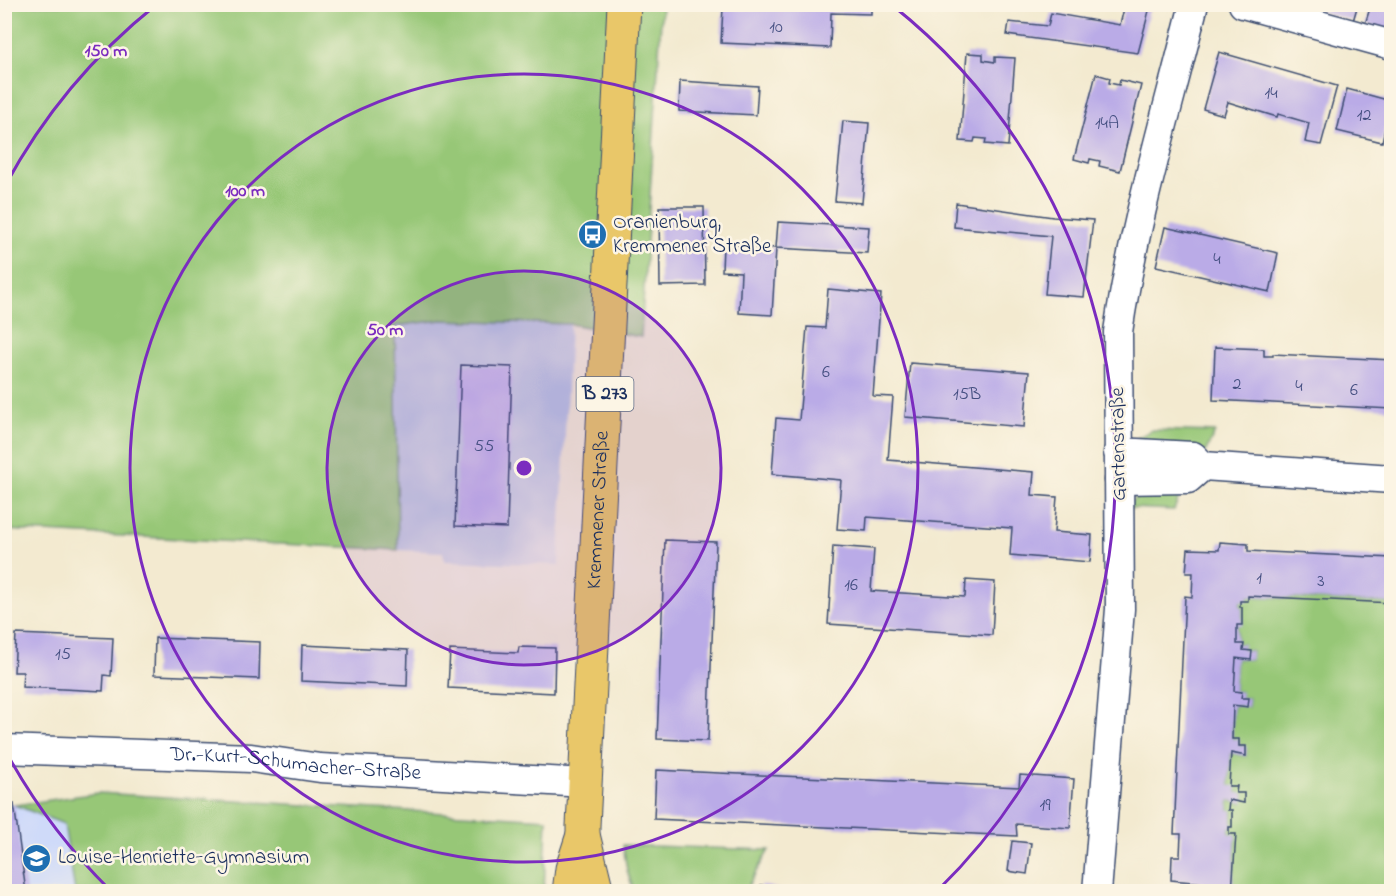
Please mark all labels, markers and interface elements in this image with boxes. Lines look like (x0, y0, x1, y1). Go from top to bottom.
house number: 10 (769, 15, 783, 41)
text: 150 m (85, 39, 127, 65)
house number: 14 (1264, 81, 1278, 107)
house number: 12 (1357, 103, 1371, 129)
house number: 14A (1095, 111, 1119, 137)
text: 100 m (225, 179, 265, 205)
place label: Oranienburg, Kremmener Straße (613, 208, 772, 262)
bus stop icon: Oranienburg, Kremmener Straße (576, 219, 608, 251)
house number: 4 (1213, 247, 1221, 273)
text: 50 m (367, 318, 403, 344)
house number: 6 (822, 360, 830, 386)
house number: 2 (1233, 372, 1242, 398)
house number: 4 (1295, 374, 1303, 400)
road number: B 273 (576, 377, 634, 411)
house number: 6 (1350, 378, 1358, 404)
house number: 15B (953, 382, 981, 408)
street label: Gartenstraße (1103, 386, 1135, 501)
street label: Kremmener Straße (580, 430, 618, 590)
house number: 55 (474, 434, 494, 460)
centre of rings (514, 458, 534, 478)
house number: 1 (1256, 566, 1262, 592)
house number: 3 (1317, 569, 1325, 595)
house number: 16 (844, 573, 858, 599)
house number: 15 (55, 642, 71, 668)
street label: Dr.-Kurt-Schumacher-Straße (168, 740, 422, 789)
house number: 19 (1039, 793, 1051, 819)
school or university icon: Louise-Henriette-Gymnasium (21, 842, 53, 874)
place label: Louise-Henriette-Gymnasium (58, 843, 309, 875)

